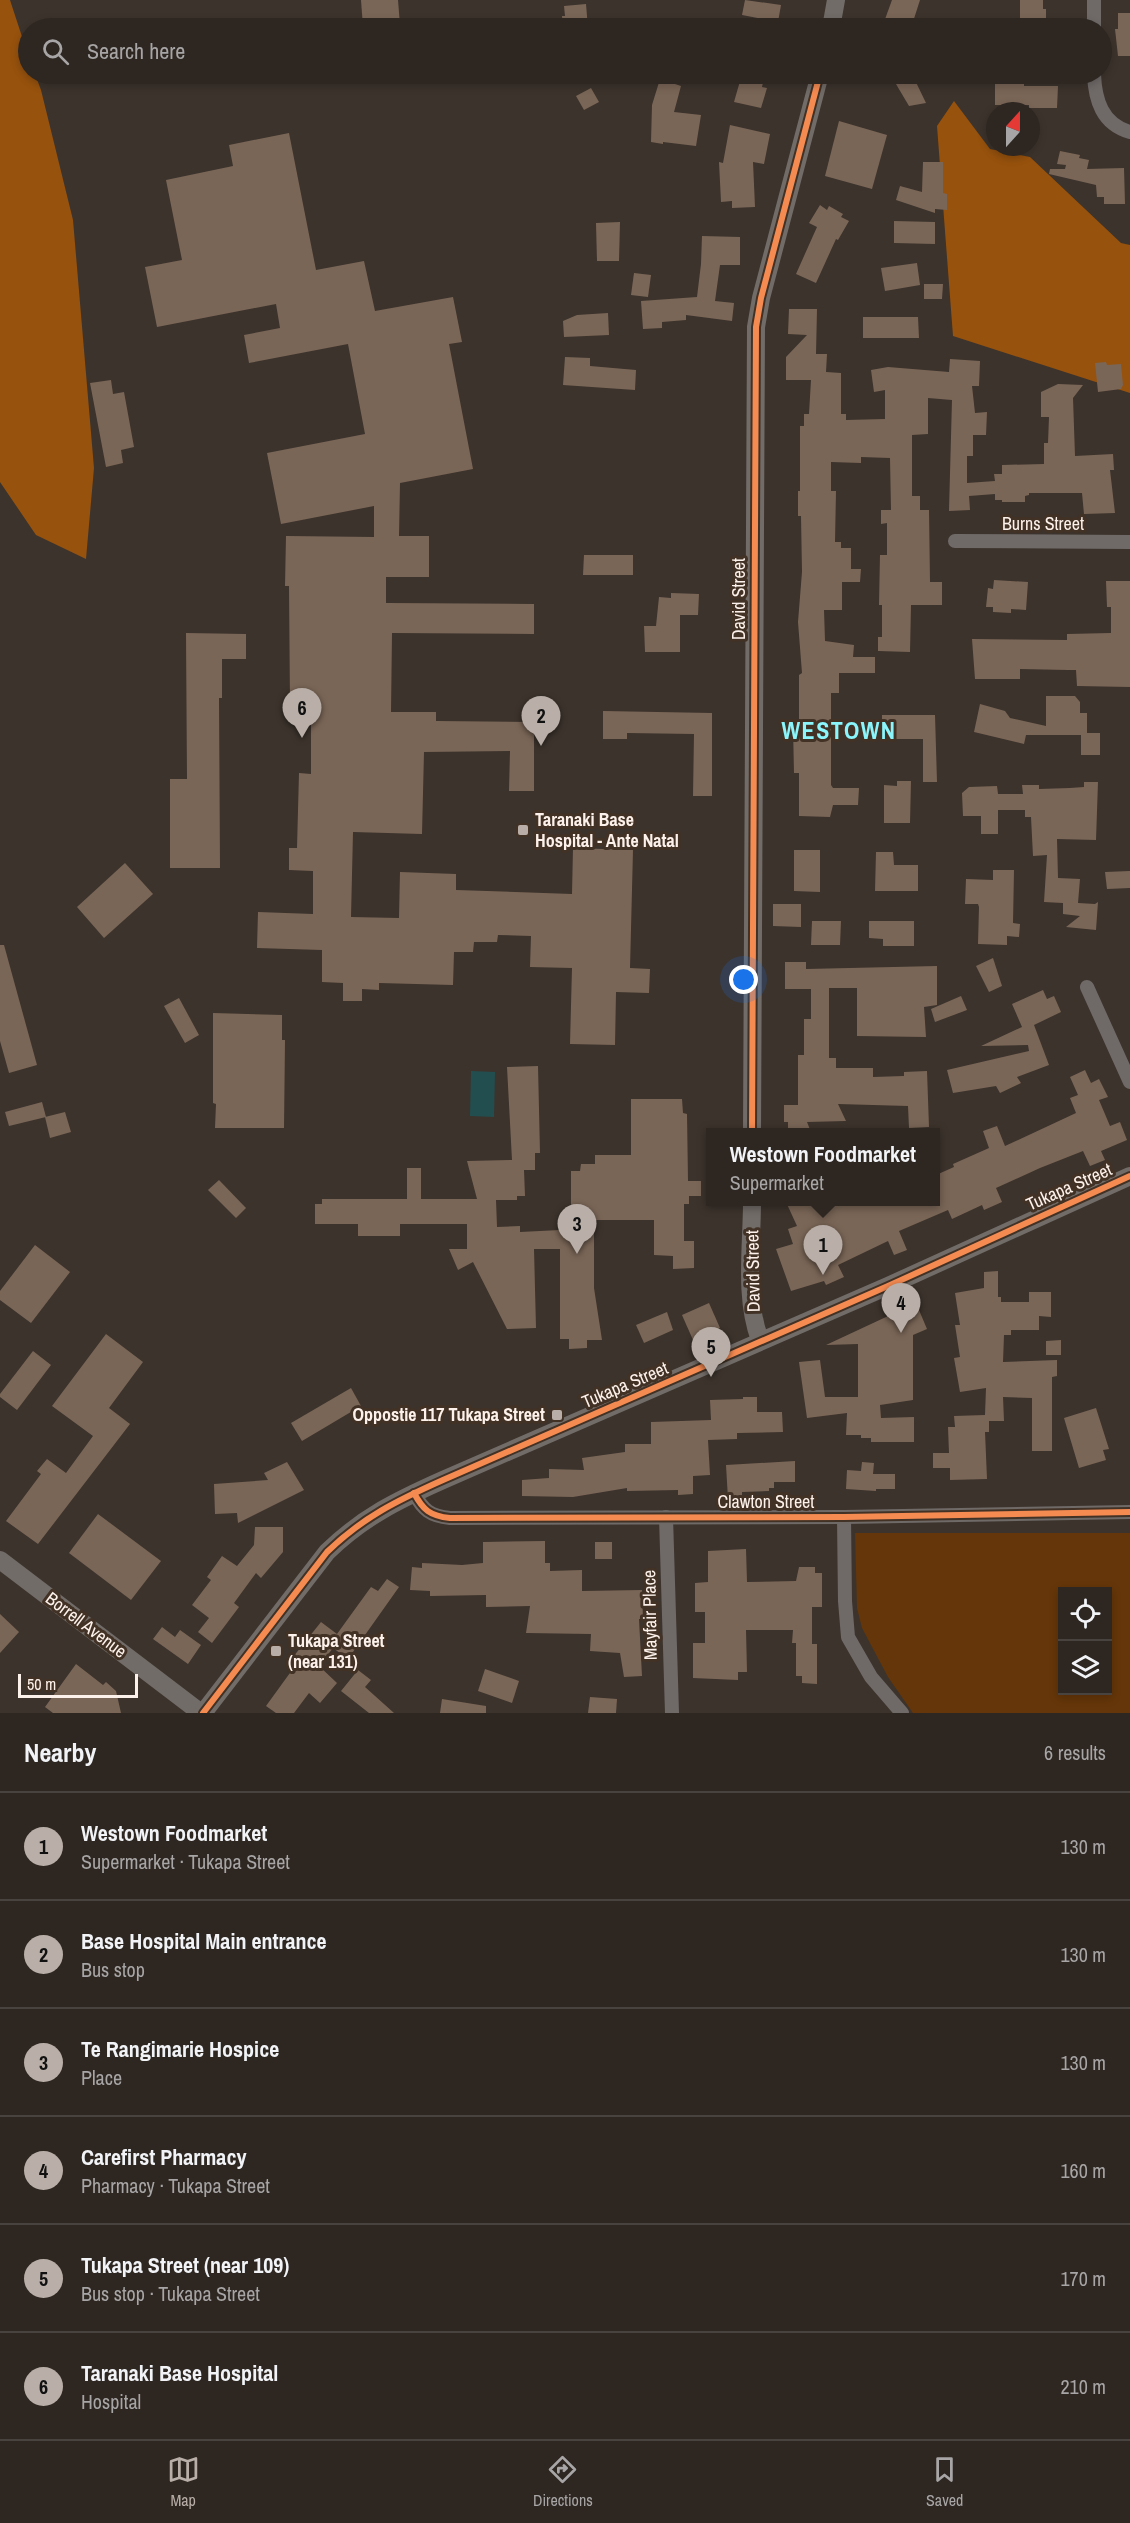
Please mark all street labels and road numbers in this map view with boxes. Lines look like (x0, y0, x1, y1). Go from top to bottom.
street label: Burns Street (1002, 511, 1084, 536)
street label: David Street (726, 558, 751, 640)
street label: Tukapa Street (1022, 1157, 1116, 1217)
street label: David Street (739, 1230, 766, 1312)
street label: Tukapa Street (578, 1355, 672, 1414)
street label: Clawton Street (718, 1489, 814, 1514)
street label: Mayfair Place (636, 1570, 663, 1660)
street label: Borrell Avenue (41, 1586, 132, 1663)

